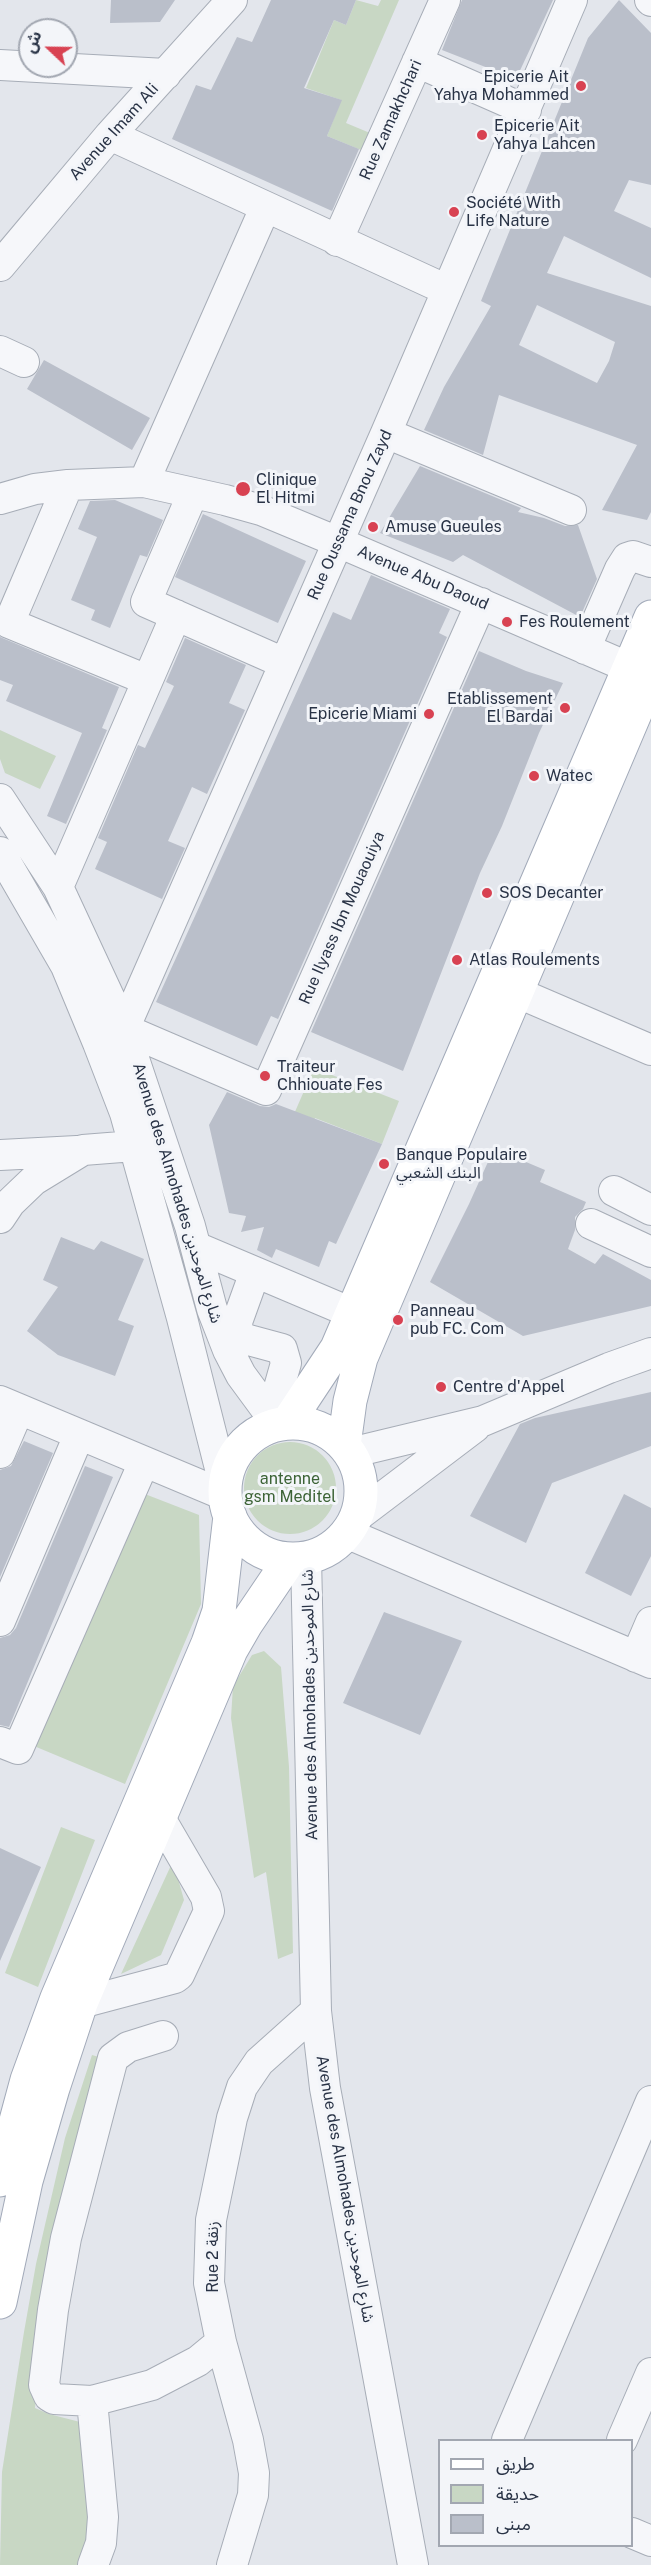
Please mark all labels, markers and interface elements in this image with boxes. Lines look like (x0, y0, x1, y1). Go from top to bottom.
north arrow (18, 18, 78, 78)
text: ش (20, 28, 46, 56)
street label: Rue Zamakhchari (356, 57, 426, 183)
place label: Epicerie Ait Yahya Mohammed (434, 67, 569, 105)
marker: Epicerie Ait Yahya Mohammed (574, 79, 588, 93)
street label: Avenue Imam Ali (65, 80, 163, 184)
place label: Epicerie Ait Yahya Lahcen (494, 116, 596, 154)
marker: Epicerie Ait Yahya Lahcen (475, 128, 489, 142)
place label: Société With Life Nature (466, 193, 561, 231)
marker: Société With Life Nature (447, 205, 461, 219)
street label: Rue Oussama Bnou Zayd (304, 427, 396, 603)
place label: Clinique El Hitmi (256, 470, 317, 508)
marker: Clinique El Hitmi (234, 480, 252, 498)
place label: Amuse Gueules (385, 517, 502, 537)
marker: Amuse Gueules (366, 520, 380, 534)
street label: Avenue Abu Daoud (354, 542, 492, 614)
place label: Fes Roulement (519, 612, 630, 632)
marker: Fes Roulement (500, 615, 514, 629)
place label: Etablissement El Bardai (447, 689, 553, 727)
marker: Etablissement El Bardai (558, 701, 572, 715)
place label: Epicerie Miami (308, 704, 417, 724)
marker: Epicerie Miami (422, 707, 436, 721)
place label: Watec (546, 766, 593, 786)
marker: Watec (527, 769, 541, 783)
street label: Rue Ilyass Ibn Mouaouiya (295, 829, 389, 1007)
place label: SOS Decanter (499, 883, 604, 903)
marker: SOS Decanter (480, 886, 494, 900)
place label: Atlas Roulements (469, 950, 600, 970)
marker: Atlas Roulements (450, 953, 464, 967)
place label: Traiteur Chhiouate Fes (277, 1057, 383, 1095)
street label: Avenue des Almohades شارع الموحدين (128, 1061, 226, 1325)
marker: Traiteur Chhiouate Fes (258, 1069, 272, 1083)
place label: Banque Populaire البنك الشعبي (396, 1145, 527, 1183)
marker: Banque Populaire البنك الشعبي (377, 1157, 391, 1171)
place label: Panneau pub FC. Com (410, 1301, 504, 1339)
marker: Panneau pub FC. Com (391, 1313, 405, 1327)
place label: Centre d'Appel (453, 1377, 565, 1397)
marker: Centre d'Appel (434, 1380, 448, 1394)
park label: antenne gsm Meditel (244, 1469, 336, 1507)
street label: Avenue des Almohades شارع الموحدين (298, 1569, 322, 1841)
street label: Avenue des Almohades شارع الموحدين (312, 2054, 378, 2324)
street label: Rue 2 زنقة (203, 2221, 223, 2293)
legend (438, 2439, 633, 2547)
text: طريق (496, 2453, 535, 2474)
text: حديقة (496, 2483, 539, 2504)
text: مبنى (496, 2513, 531, 2534)

